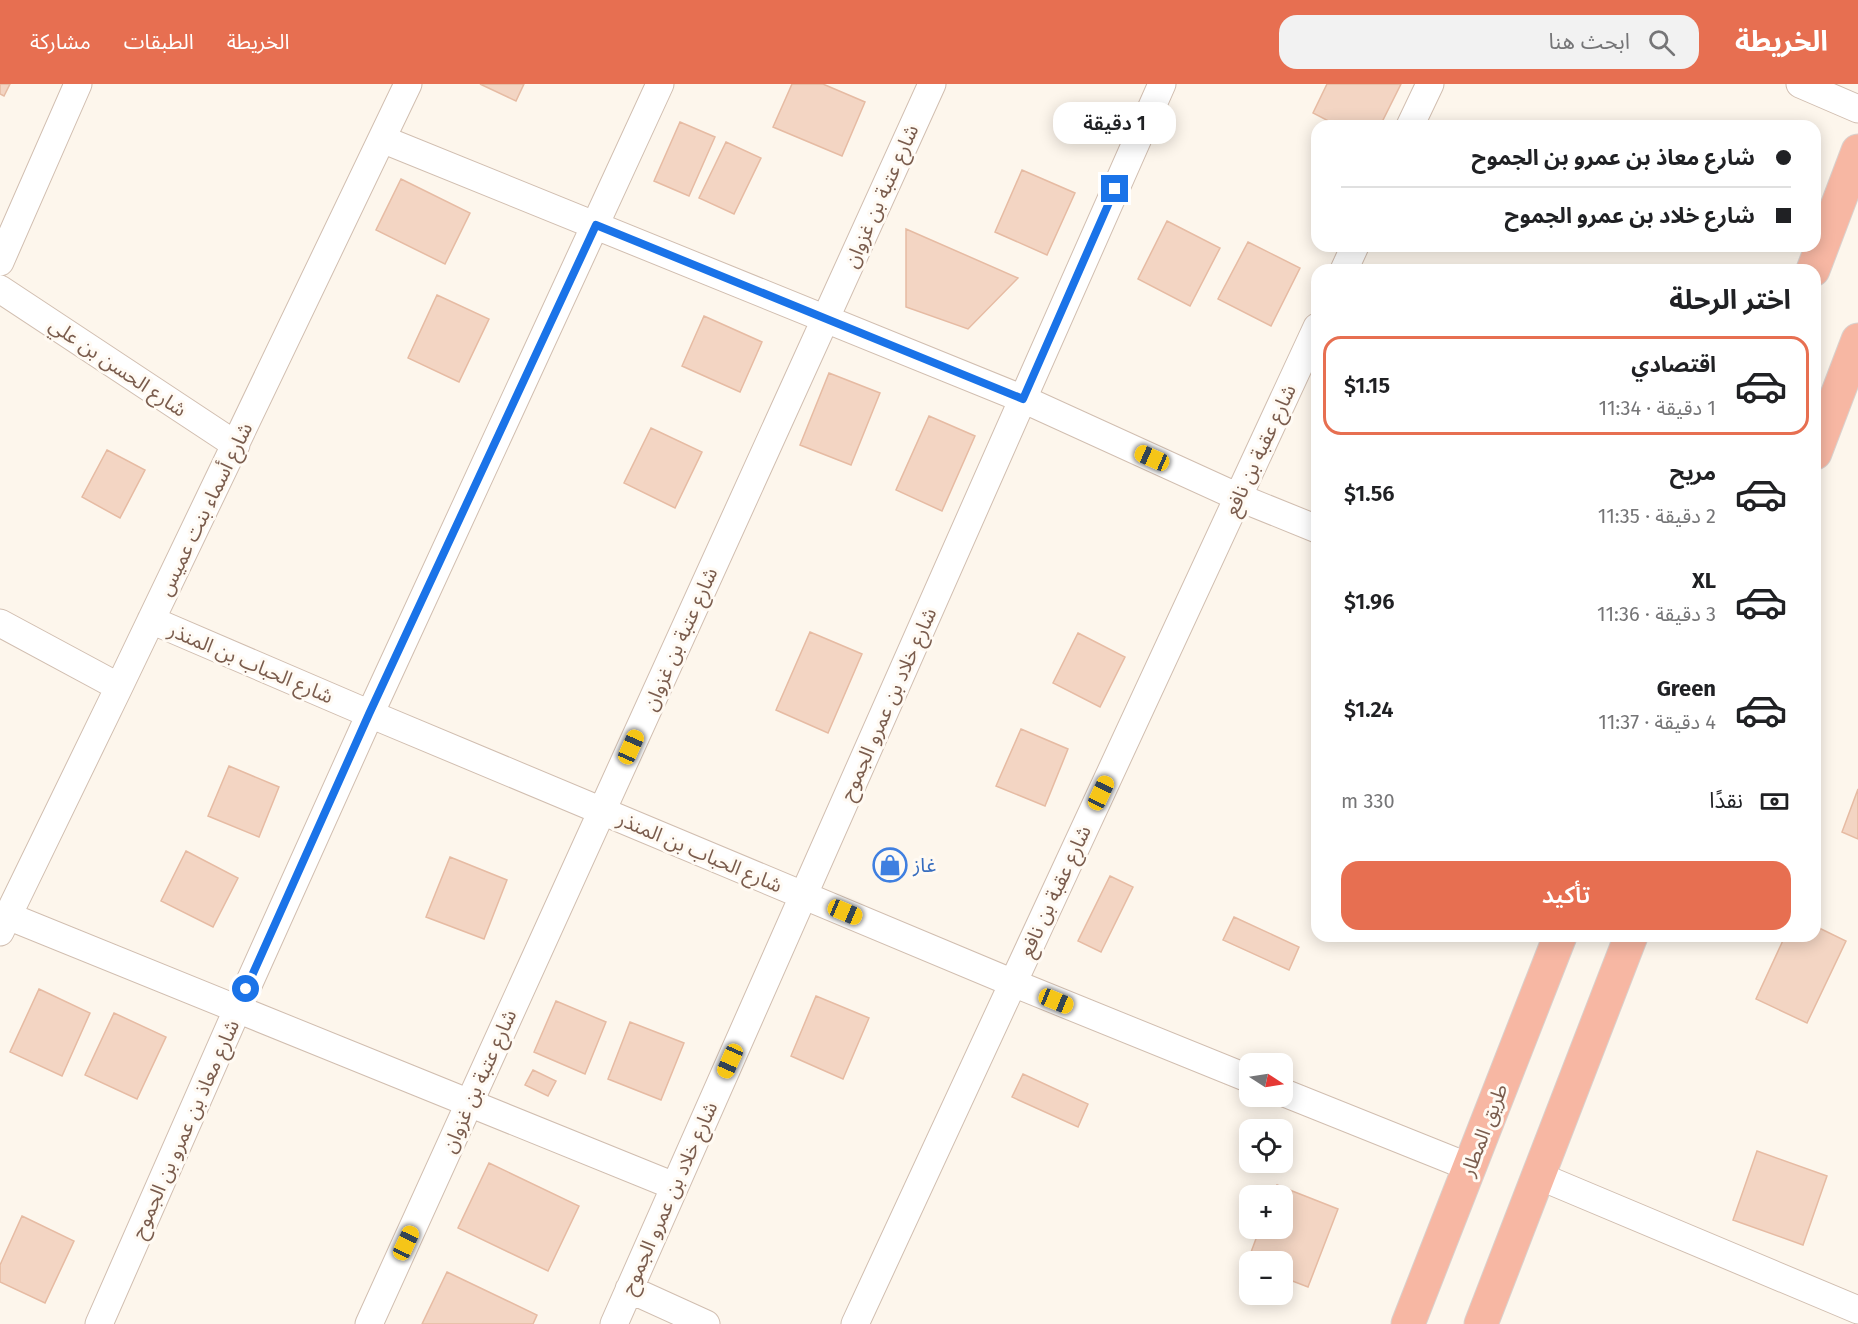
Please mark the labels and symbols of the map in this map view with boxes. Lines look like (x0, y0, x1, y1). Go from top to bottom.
callout: 1 دقيقة (1054, 102, 1176, 144)
street label: شارع عتبة بن غزوان (839, 121, 926, 273)
route end (1101, 175, 1128, 202)
street label: شارع الحسن بن علي (43, 312, 191, 425)
street label: شارع عقبة بن نافع (1219, 381, 1304, 521)
street label: شارع أسماء بنت عميس (153, 419, 260, 601)
car (1132, 442, 1172, 474)
street label: شارع عتبة بن غزوان (638, 564, 725, 716)
street label: شارع خلاد بن عمرو الجموح (835, 604, 944, 805)
street label: شارع الحباب بن المنذر (163, 617, 337, 711)
car (615, 727, 647, 767)
car (1085, 773, 1117, 813)
street label: شارع الحباب بن المنذر (612, 806, 786, 900)
street label: شارع عقبة بن نافع (1014, 822, 1099, 962)
shop icon: غاز (872, 847, 908, 883)
place label: غاز (912, 853, 936, 877)
car (825, 897, 865, 927)
route start (232, 975, 259, 1002)
car (1036, 986, 1076, 1016)
street label: شارع عتبة بن غزوان (437, 1006, 524, 1158)
street label: شارع معاذ بن عمرو بن الجموح (126, 1016, 247, 1243)
car (714, 1041, 746, 1081)
north arrow (1239, 1053, 1293, 1107)
street label: طريق المطار (1455, 1080, 1514, 1181)
street label: شارع خلاد بن عمرو الجموح (616, 1098, 725, 1299)
car (390, 1223, 422, 1263)

